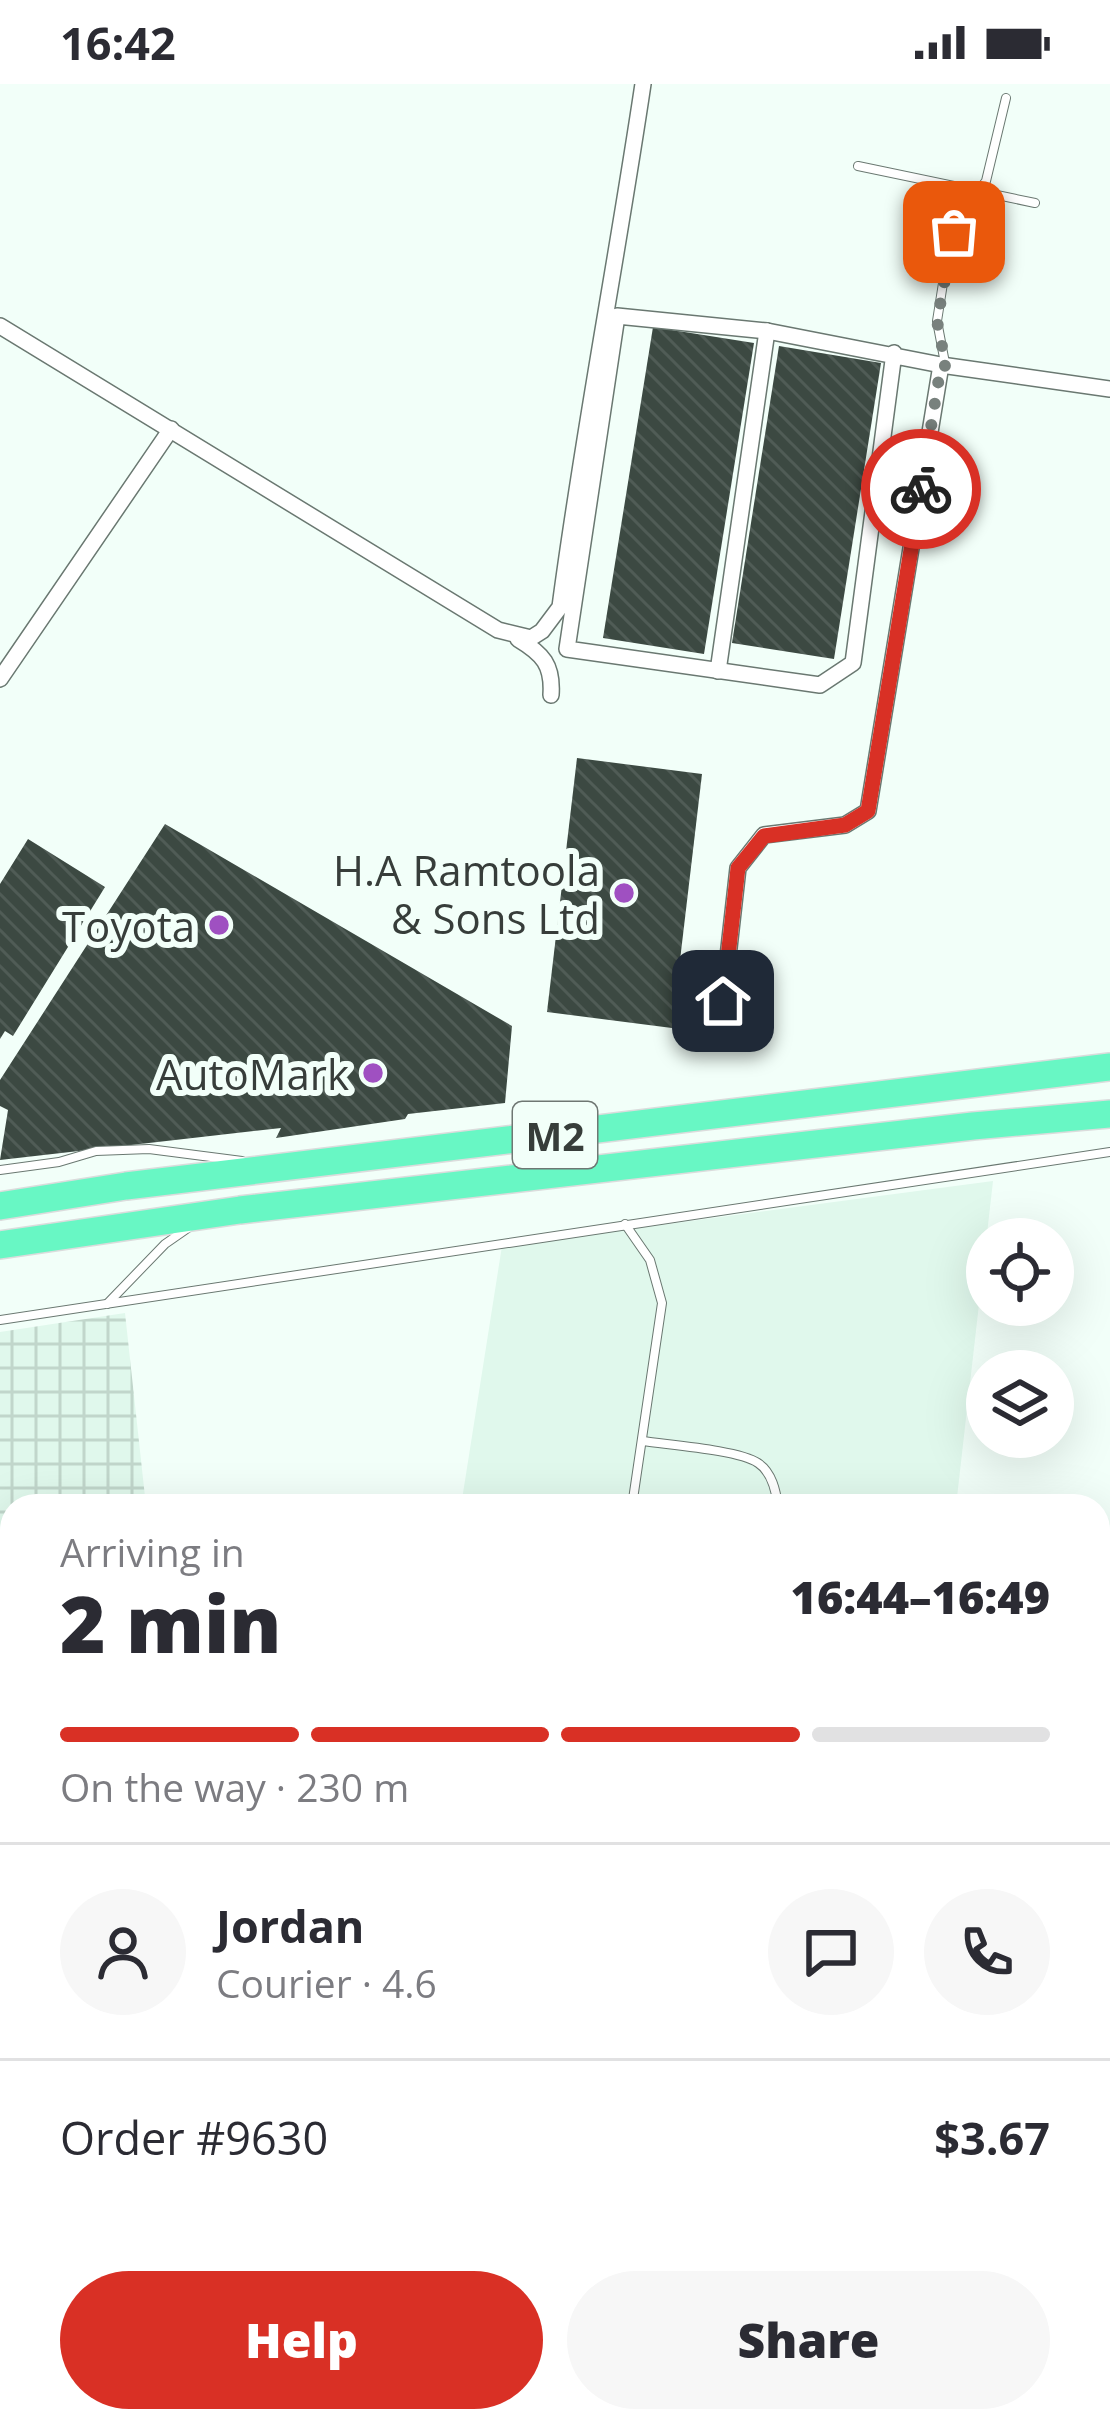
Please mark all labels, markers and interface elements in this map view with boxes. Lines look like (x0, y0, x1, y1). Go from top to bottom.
text: 16:42 (60, 12, 176, 73)
pin (903, 181, 1005, 283)
icon: bag (921, 199, 987, 265)
courier (861, 429, 981, 549)
icon: bike (888, 456, 954, 522)
place label: H.A Ramtoola & Sons Ltd (333, 841, 600, 946)
marker: H.A Ramtoola & Sons Ltd (611, 880, 637, 906)
place label: Toyota (62, 897, 195, 954)
marker: Toyota (206, 912, 232, 938)
pin (672, 950, 774, 1052)
icon: home (690, 968, 756, 1034)
place label: AutoMark (156, 1045, 349, 1102)
marker: AutoMark (360, 1060, 386, 1086)
road number: M2 (513, 1102, 597, 1168)
map controls (966, 1218, 1074, 1458)
button: locate (966, 1218, 1074, 1326)
button: layers (966, 1350, 1074, 1458)
text: Arriving in (60, 1525, 245, 1578)
text: 16:44–16:49 (791, 1566, 1050, 1627)
text: 2 min (60, 1570, 282, 1676)
text: On the way · 230 m (60, 1760, 409, 1813)
button: person (60, 1889, 186, 2015)
button: chat (768, 1889, 894, 2015)
button: phone (924, 1889, 1050, 2015)
text: Jordan (216, 1895, 364, 1956)
text: Courier · 4.6 (216, 1956, 437, 2009)
text: Order #9630 (60, 2107, 328, 2168)
text: $3.67 (934, 2107, 1050, 2168)
button: Help (60, 2271, 543, 2409)
button: Share (567, 2271, 1050, 2409)

